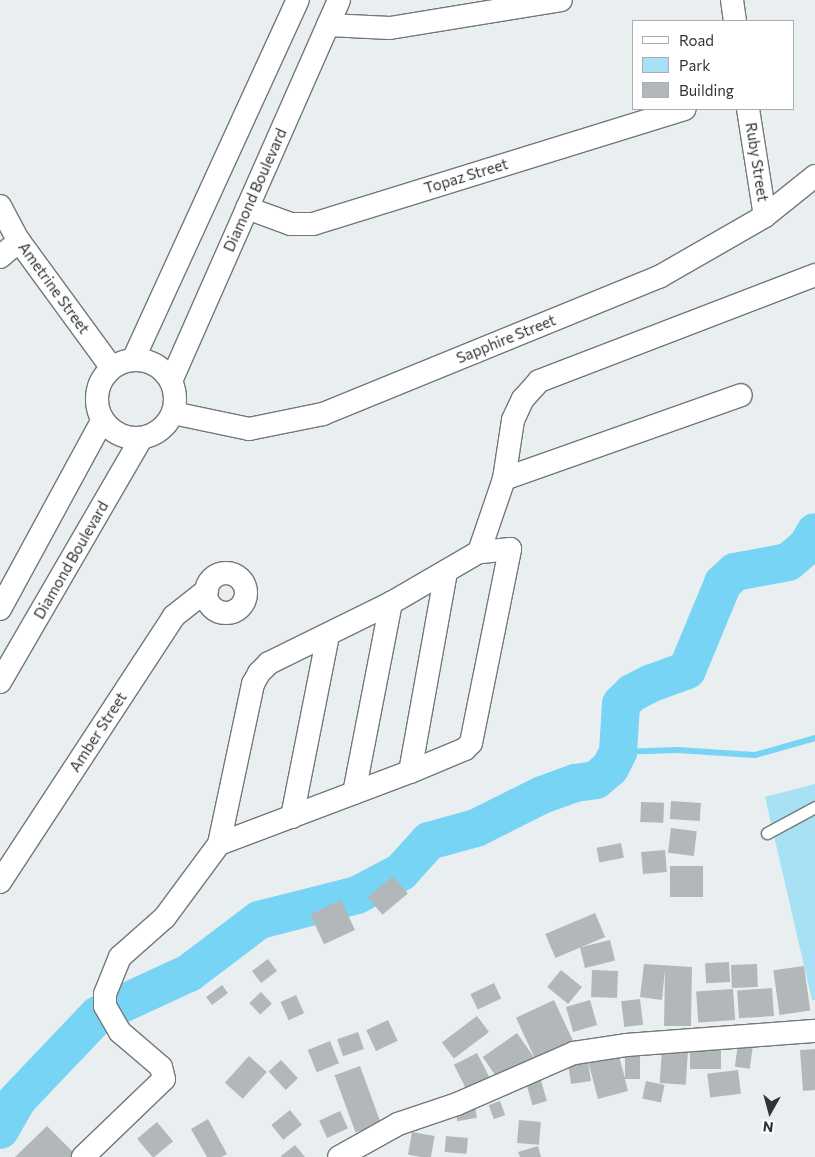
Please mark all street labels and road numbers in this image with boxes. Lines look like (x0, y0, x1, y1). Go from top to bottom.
street label: Ruby Street (742, 121, 772, 203)
street label: Diamond Boulevard (220, 125, 290, 255)
street label: Topaz Street (422, 155, 510, 197)
street label: Ametrine Street (15, 239, 93, 337)
street label: Sapphire Street (454, 311, 558, 367)
street label: Diamond Boulevard (30, 498, 112, 622)
street label: Amber Street (66, 689, 130, 775)

